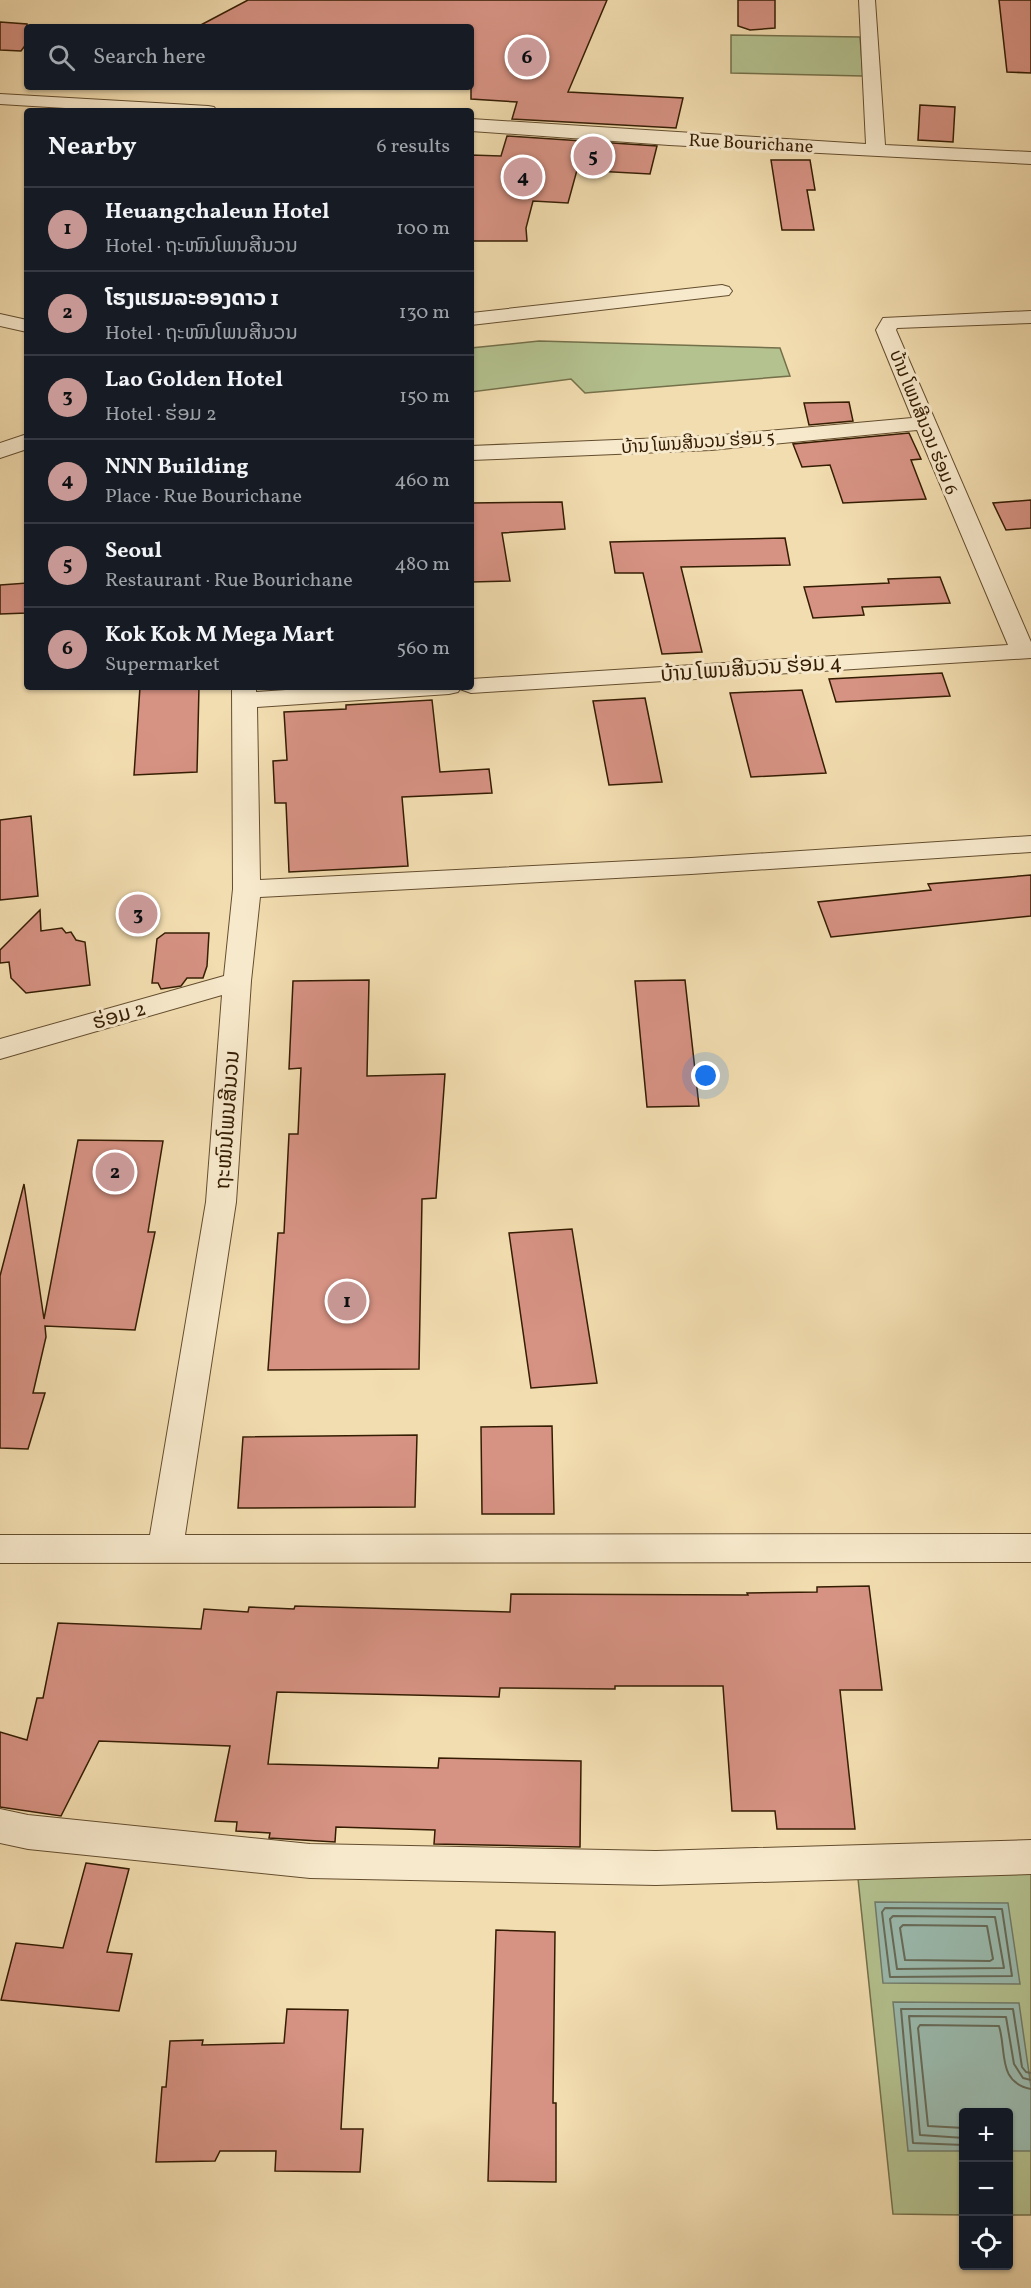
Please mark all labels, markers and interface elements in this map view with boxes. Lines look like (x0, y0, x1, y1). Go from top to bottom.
search box (24, 24, 474, 90)
pin: 6 (508, 34, 546, 80)
icon: search (45, 41, 78, 74)
text: Search here (93, 42, 206, 73)
text: Nearby (48, 129, 137, 165)
street label: Rue Bourichane (688, 129, 814, 160)
text: 6 results (377, 133, 450, 161)
pin: 5 (574, 134, 612, 178)
pin: 4 (504, 154, 542, 200)
text: Heuangchaleun Hotel (105, 197, 329, 228)
text: 1 (63, 215, 72, 243)
text: 100 m (396, 215, 450, 243)
text: Hotel · ຖະໜົນໂພນສີນວນ (105, 233, 298, 261)
text: ໂຮງແຮມລະອອງດາວ 1 (105, 284, 279, 315)
text: 2 (62, 299, 73, 327)
text: 130 m (399, 299, 450, 327)
text: Hotel · ຖະໜົນໂພນສີນວນ (105, 320, 298, 348)
street label: ບ້ານ ໂພນສີນວນ ຮ່ອມ 6 (882, 346, 963, 499)
text: Lao Golden Hotel (105, 365, 283, 396)
text: 3 (62, 383, 73, 411)
text: 150 m (399, 383, 450, 411)
text: Hotel · ຮ່ອມ 2 (105, 401, 217, 429)
street label: ບ້ານ ໂພນສີນວນ ຮ່ອມ 5 (620, 426, 776, 461)
text: NNN Building (105, 452, 248, 483)
text: 4 (61, 467, 74, 495)
text: 460 m (394, 467, 450, 495)
text: Place · Rue Bourichane (105, 483, 302, 511)
text: Seoul (105, 536, 162, 567)
text: 5 (63, 551, 72, 579)
text: 480 m (395, 551, 450, 579)
text: Restaurant · Rue Bourichane (105, 567, 353, 595)
text: Kok Kok M Mega Mart (105, 620, 334, 651)
text: 6 (62, 635, 73, 663)
text: 560 m (397, 635, 450, 663)
street label: ບ້ານ ໂພນສີນວນ ຮ່ອມ 4 (659, 649, 843, 690)
text: Supermarket (105, 651, 220, 679)
pin: 3 (118, 892, 158, 936)
street label: ຮ່ອມ 2 (89, 995, 150, 1038)
street label: ຖະໜົນໂພນສີນວນ (209, 1049, 248, 1191)
your location (691, 1061, 720, 1090)
pin: 2 (96, 1150, 134, 1194)
pin: 1 (328, 1278, 366, 1324)
map controls (959, 2108, 1013, 2270)
button: + (959, 2108, 1013, 2162)
button: − (959, 2162, 1013, 2216)
button: locate (959, 2216, 1013, 2270)

